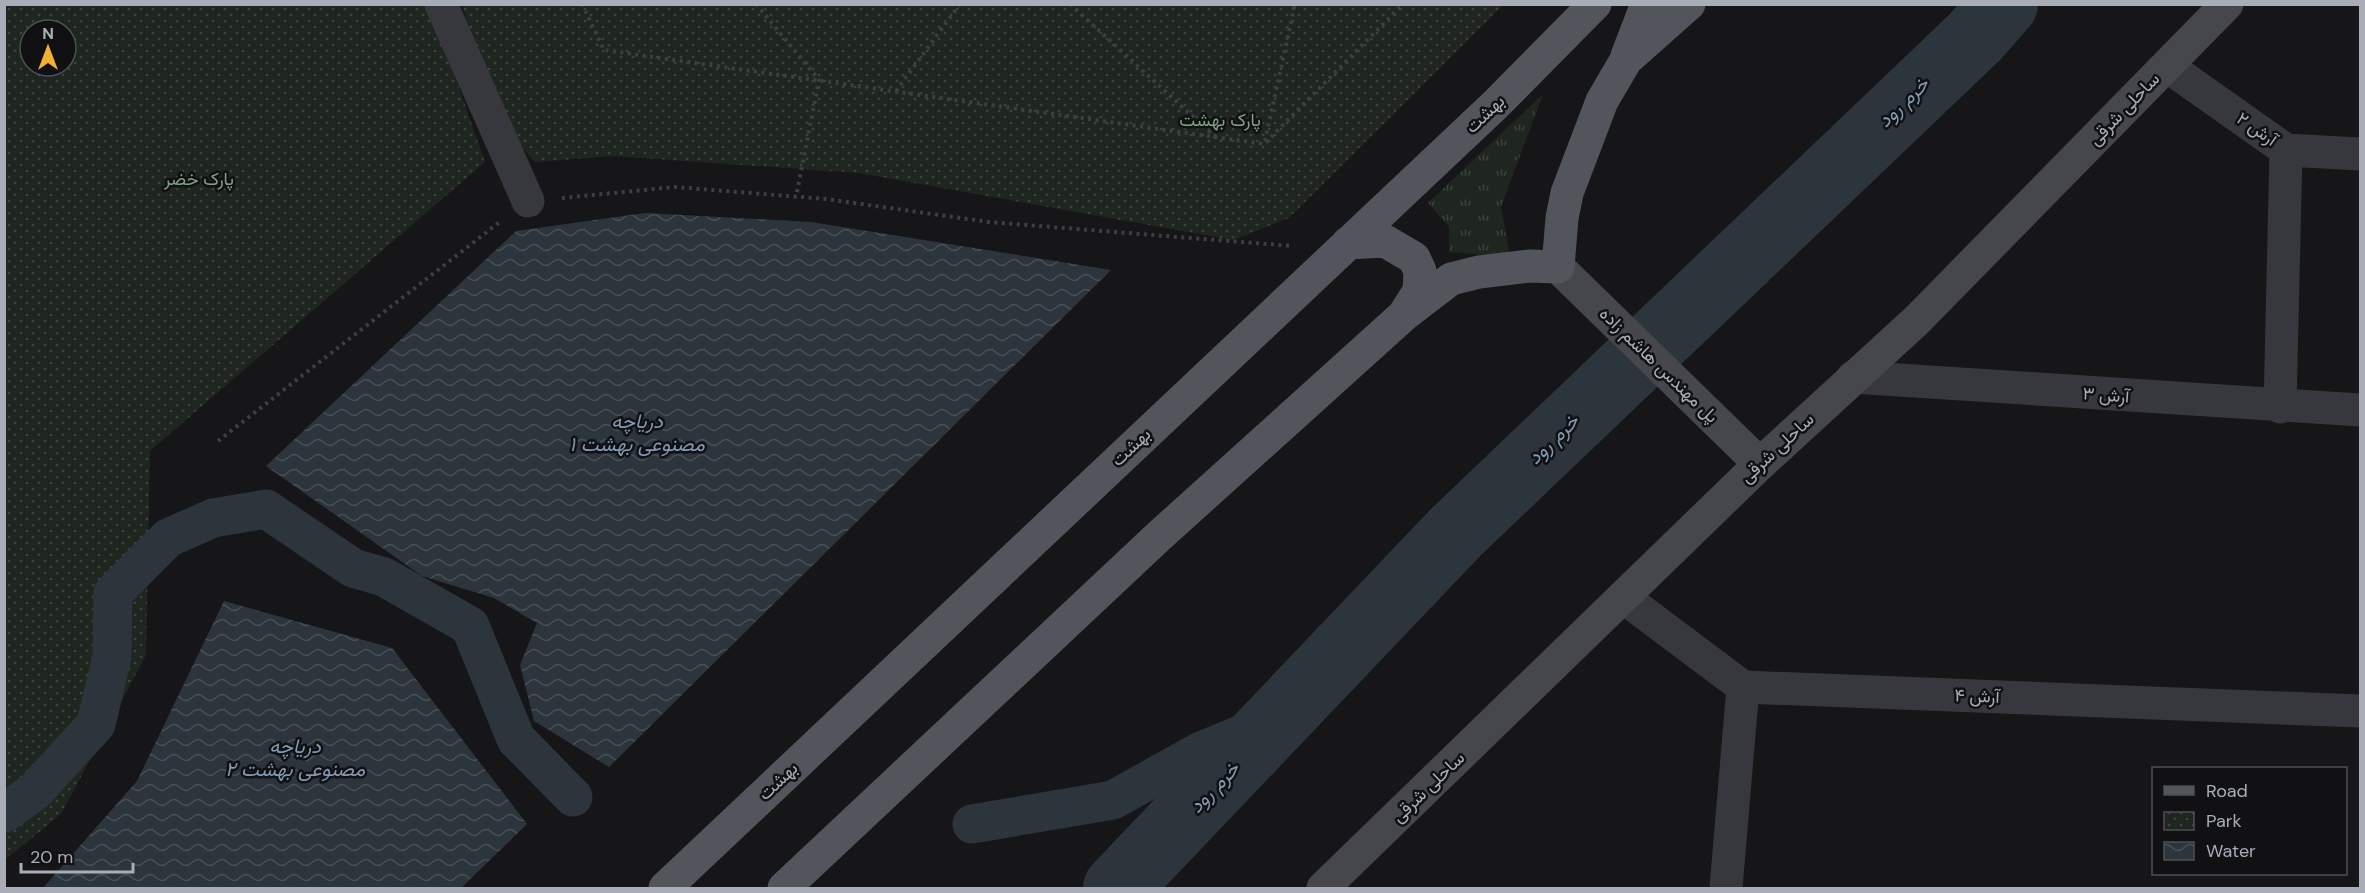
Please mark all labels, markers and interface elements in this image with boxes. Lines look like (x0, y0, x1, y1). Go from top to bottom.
north arrow (18, 18, 78, 78)
text: N (42, 23, 54, 44)
street label: ساحلی شرقی (2083, 67, 2165, 151)
water label: خرم رود (1872, 71, 1935, 134)
street label: بهشت (1460, 89, 1510, 139)
street label: آرش ۲ (2232, 106, 2284, 153)
park label: پارک بهشت (1179, 108, 1261, 132)
park label: پارک خضر (163, 167, 234, 191)
street label: پل مهندس هاشم زاده (1594, 302, 1724, 428)
street label: آرش ۳ (2082, 381, 2132, 409)
water label: دریاچه مصنوعی بهشت ۱ (569, 408, 705, 457)
water label: خرم رود (1522, 408, 1585, 471)
street label: ساحلی شرقی (1735, 408, 1819, 488)
street label: بهشت (1106, 422, 1156, 472)
street label: آرش ۴ (1954, 683, 2002, 709)
water label: دریاچه مصنوعی بهشت ۲ (225, 733, 365, 782)
street label: ساحلی شرقی (1386, 746, 1470, 828)
water label: خرم رود (1183, 755, 1246, 819)
street label: بهشت (753, 756, 803, 806)
legend (2152, 767, 2347, 875)
text: Road (2206, 779, 2248, 803)
text: Park (2206, 809, 2242, 833)
scale bar (21, 836, 134, 874)
text: Water (2206, 839, 2256, 863)
text: 20 m (30, 845, 73, 869)

